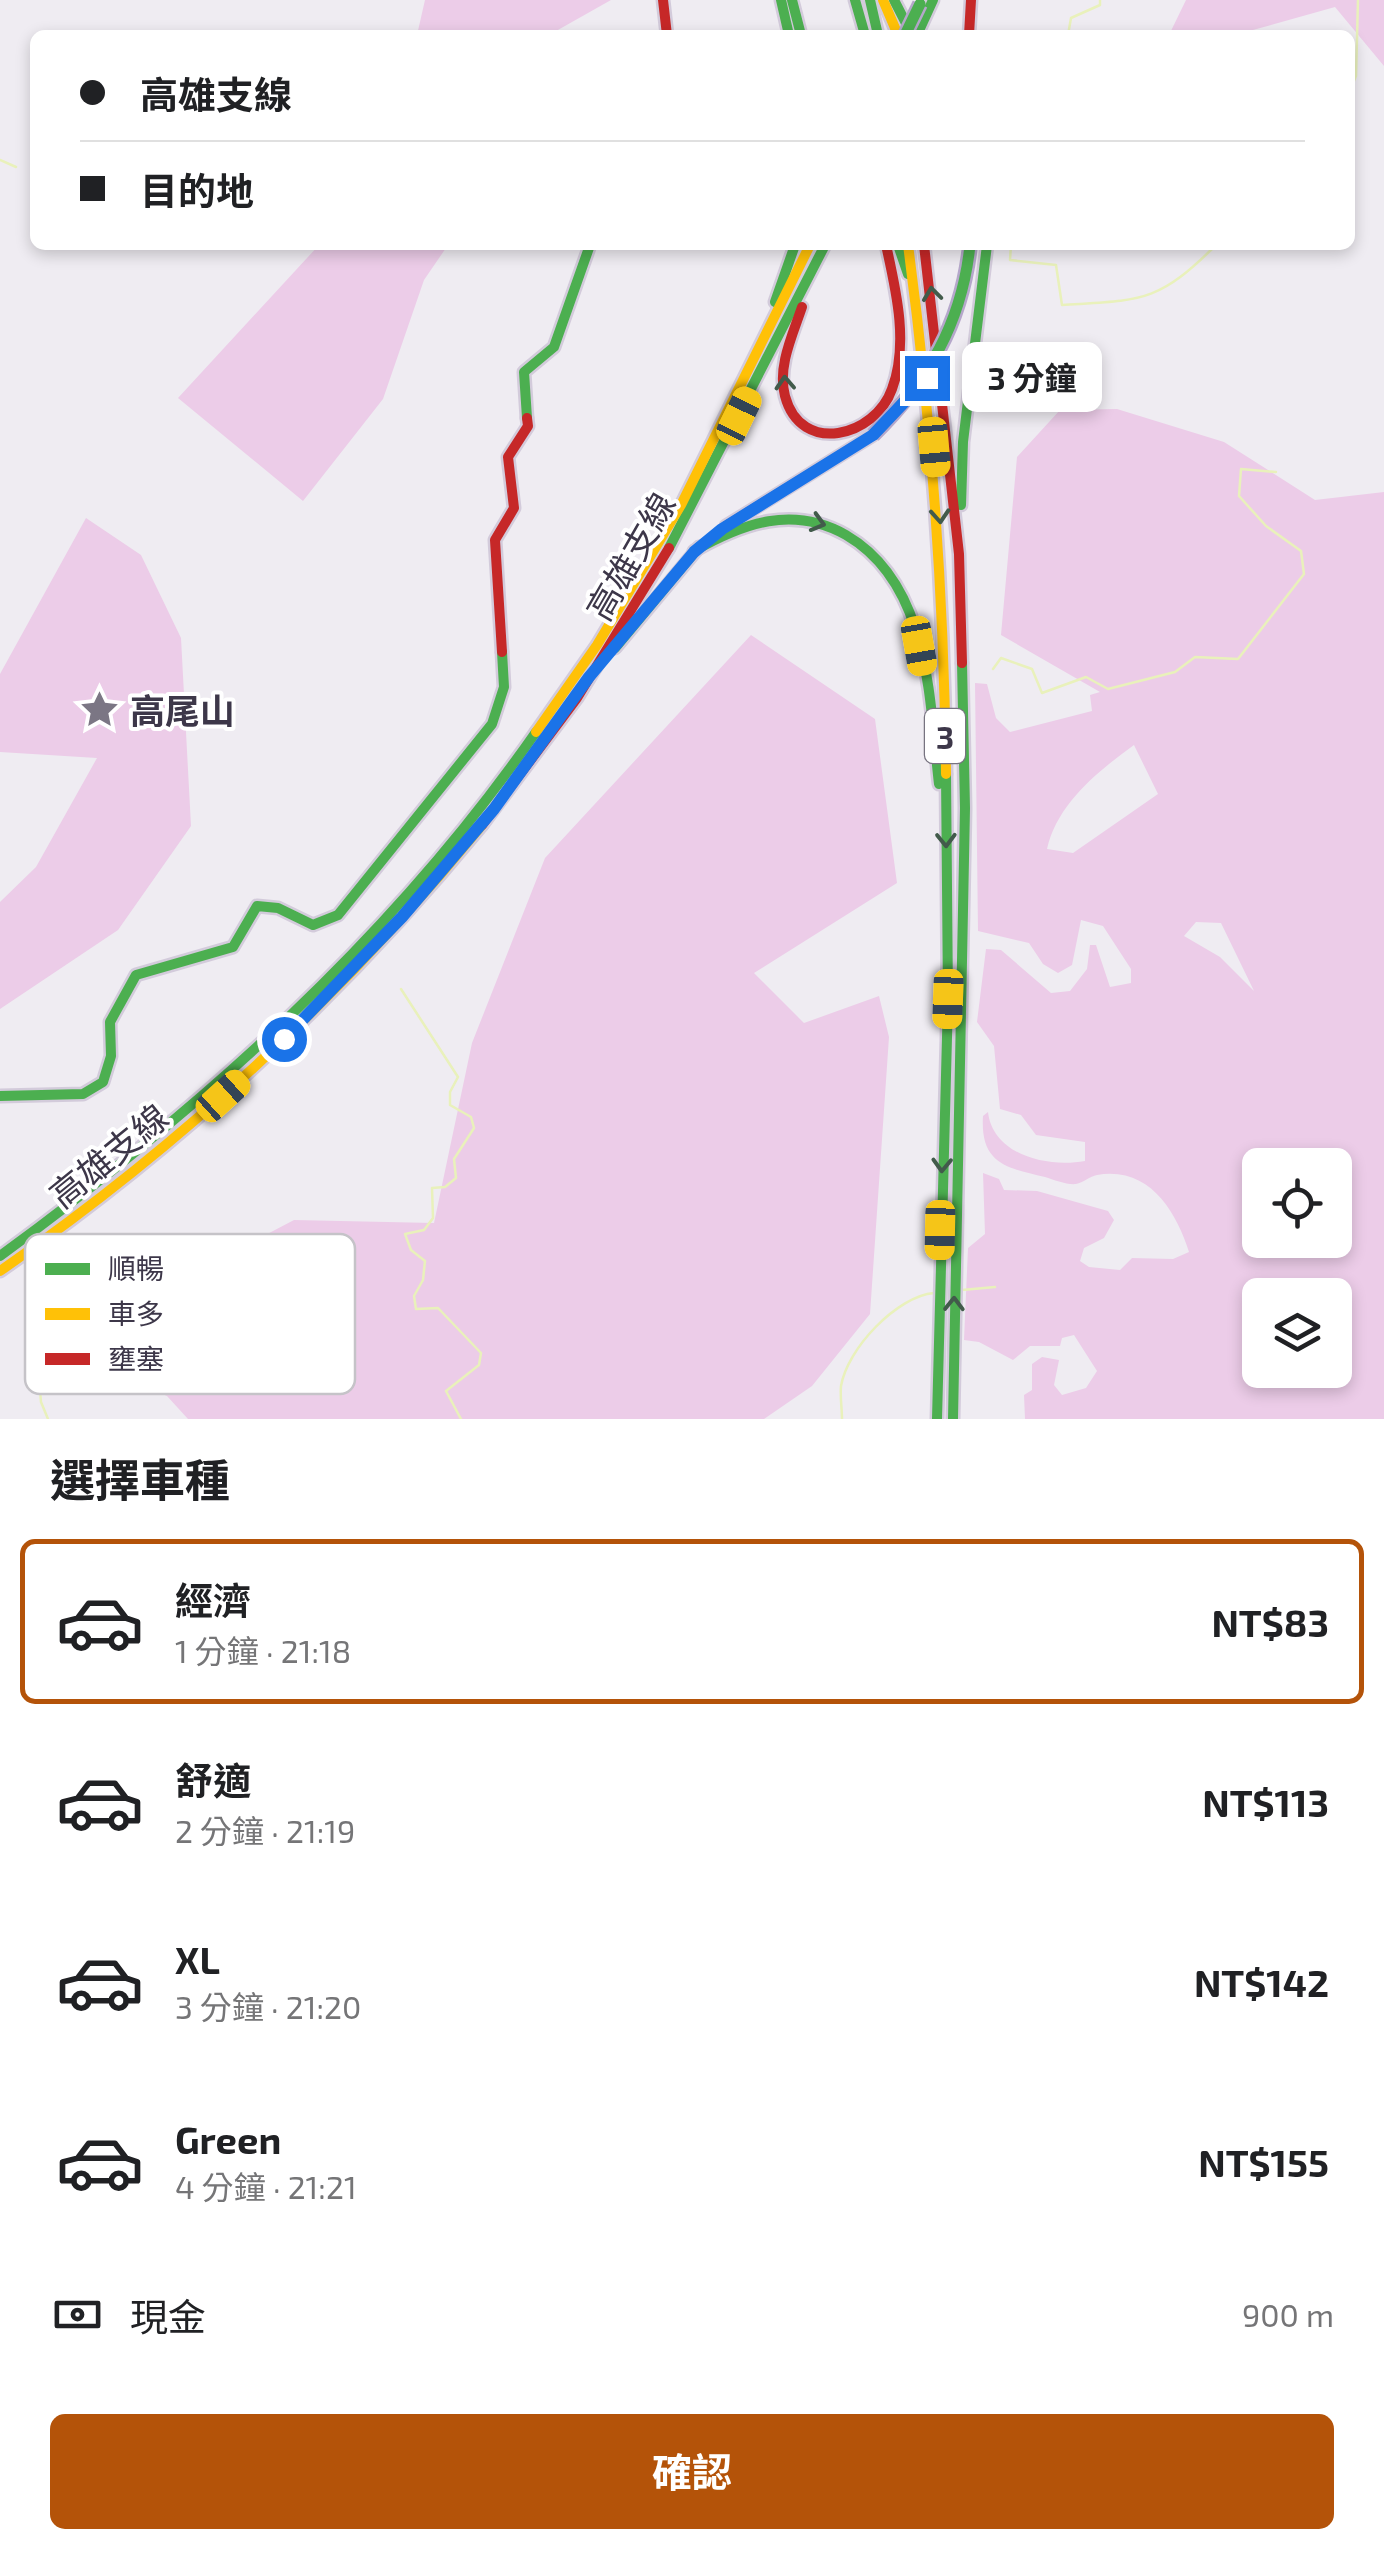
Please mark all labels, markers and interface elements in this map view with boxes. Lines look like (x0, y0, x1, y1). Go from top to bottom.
text: 高雄支線 (140, 71, 292, 117)
text: 目的地 (140, 167, 254, 213)
one-way arrow (922, 285, 943, 302)
callout: 3 分鐘 (962, 343, 1102, 413)
route end (905, 356, 950, 401)
text: 3 分鐘 (987, 358, 1077, 396)
one-way arrow (775, 374, 796, 390)
car (712, 382, 766, 450)
car (916, 416, 952, 478)
street label: 高雄支線 (577, 485, 683, 627)
one-way arrow (929, 508, 950, 524)
one-way arrow (809, 511, 826, 532)
car (899, 614, 939, 678)
place icon: 高尾山 (79, 689, 121, 731)
place label: 高尾山 (130, 689, 235, 731)
road number: 3 (925, 709, 965, 763)
one-way arrow (935, 834, 957, 849)
car (932, 968, 964, 1030)
route start (262, 1017, 307, 1062)
car (191, 1065, 255, 1127)
street label: 高雄支線 (40, 1095, 176, 1215)
map controls (1242, 1148, 1352, 1388)
button: locate (1242, 1148, 1352, 1258)
one-way arrow (932, 1158, 953, 1174)
car (924, 1200, 956, 1260)
legend (25, 1234, 355, 1394)
text: 順暢 (108, 1251, 164, 1285)
button: layers (1242, 1278, 1352, 1388)
text: 車多 (108, 1296, 164, 1330)
one-way arrow (943, 1296, 965, 1312)
text: 壅塞 (108, 1341, 164, 1375)
text: 選擇車種 (50, 1452, 230, 1506)
icon: car (55, 1577, 145, 1667)
text: 經濟 (175, 1577, 251, 1623)
text: NT$83 (1211, 1599, 1329, 1645)
text: 1 分鐘 · 21:18 (175, 1631, 351, 1669)
icon: car (55, 1757, 145, 1847)
text: 舒適 (175, 1757, 251, 1803)
text: NT$113 (1202, 1779, 1329, 1825)
text: 2 分鐘 · 21:19 (175, 1811, 355, 1849)
text: XL (175, 1936, 220, 1982)
icon: car (55, 1937, 145, 2027)
text: NT$142 (1194, 1959, 1329, 2005)
text: 3 分鐘 · 21:20 (175, 1987, 361, 2025)
text: Green (175, 2116, 281, 2162)
icon: car (55, 2117, 145, 2207)
text: NT$155 (1198, 2139, 1329, 2185)
text: 4 分鐘 · 21:21 (175, 2167, 357, 2205)
icon: cash (50, 2287, 105, 2342)
text: 現金 (130, 2293, 206, 2339)
text: 900 m (1242, 2295, 1334, 2333)
button: 確認 (50, 2414, 1334, 2529)

